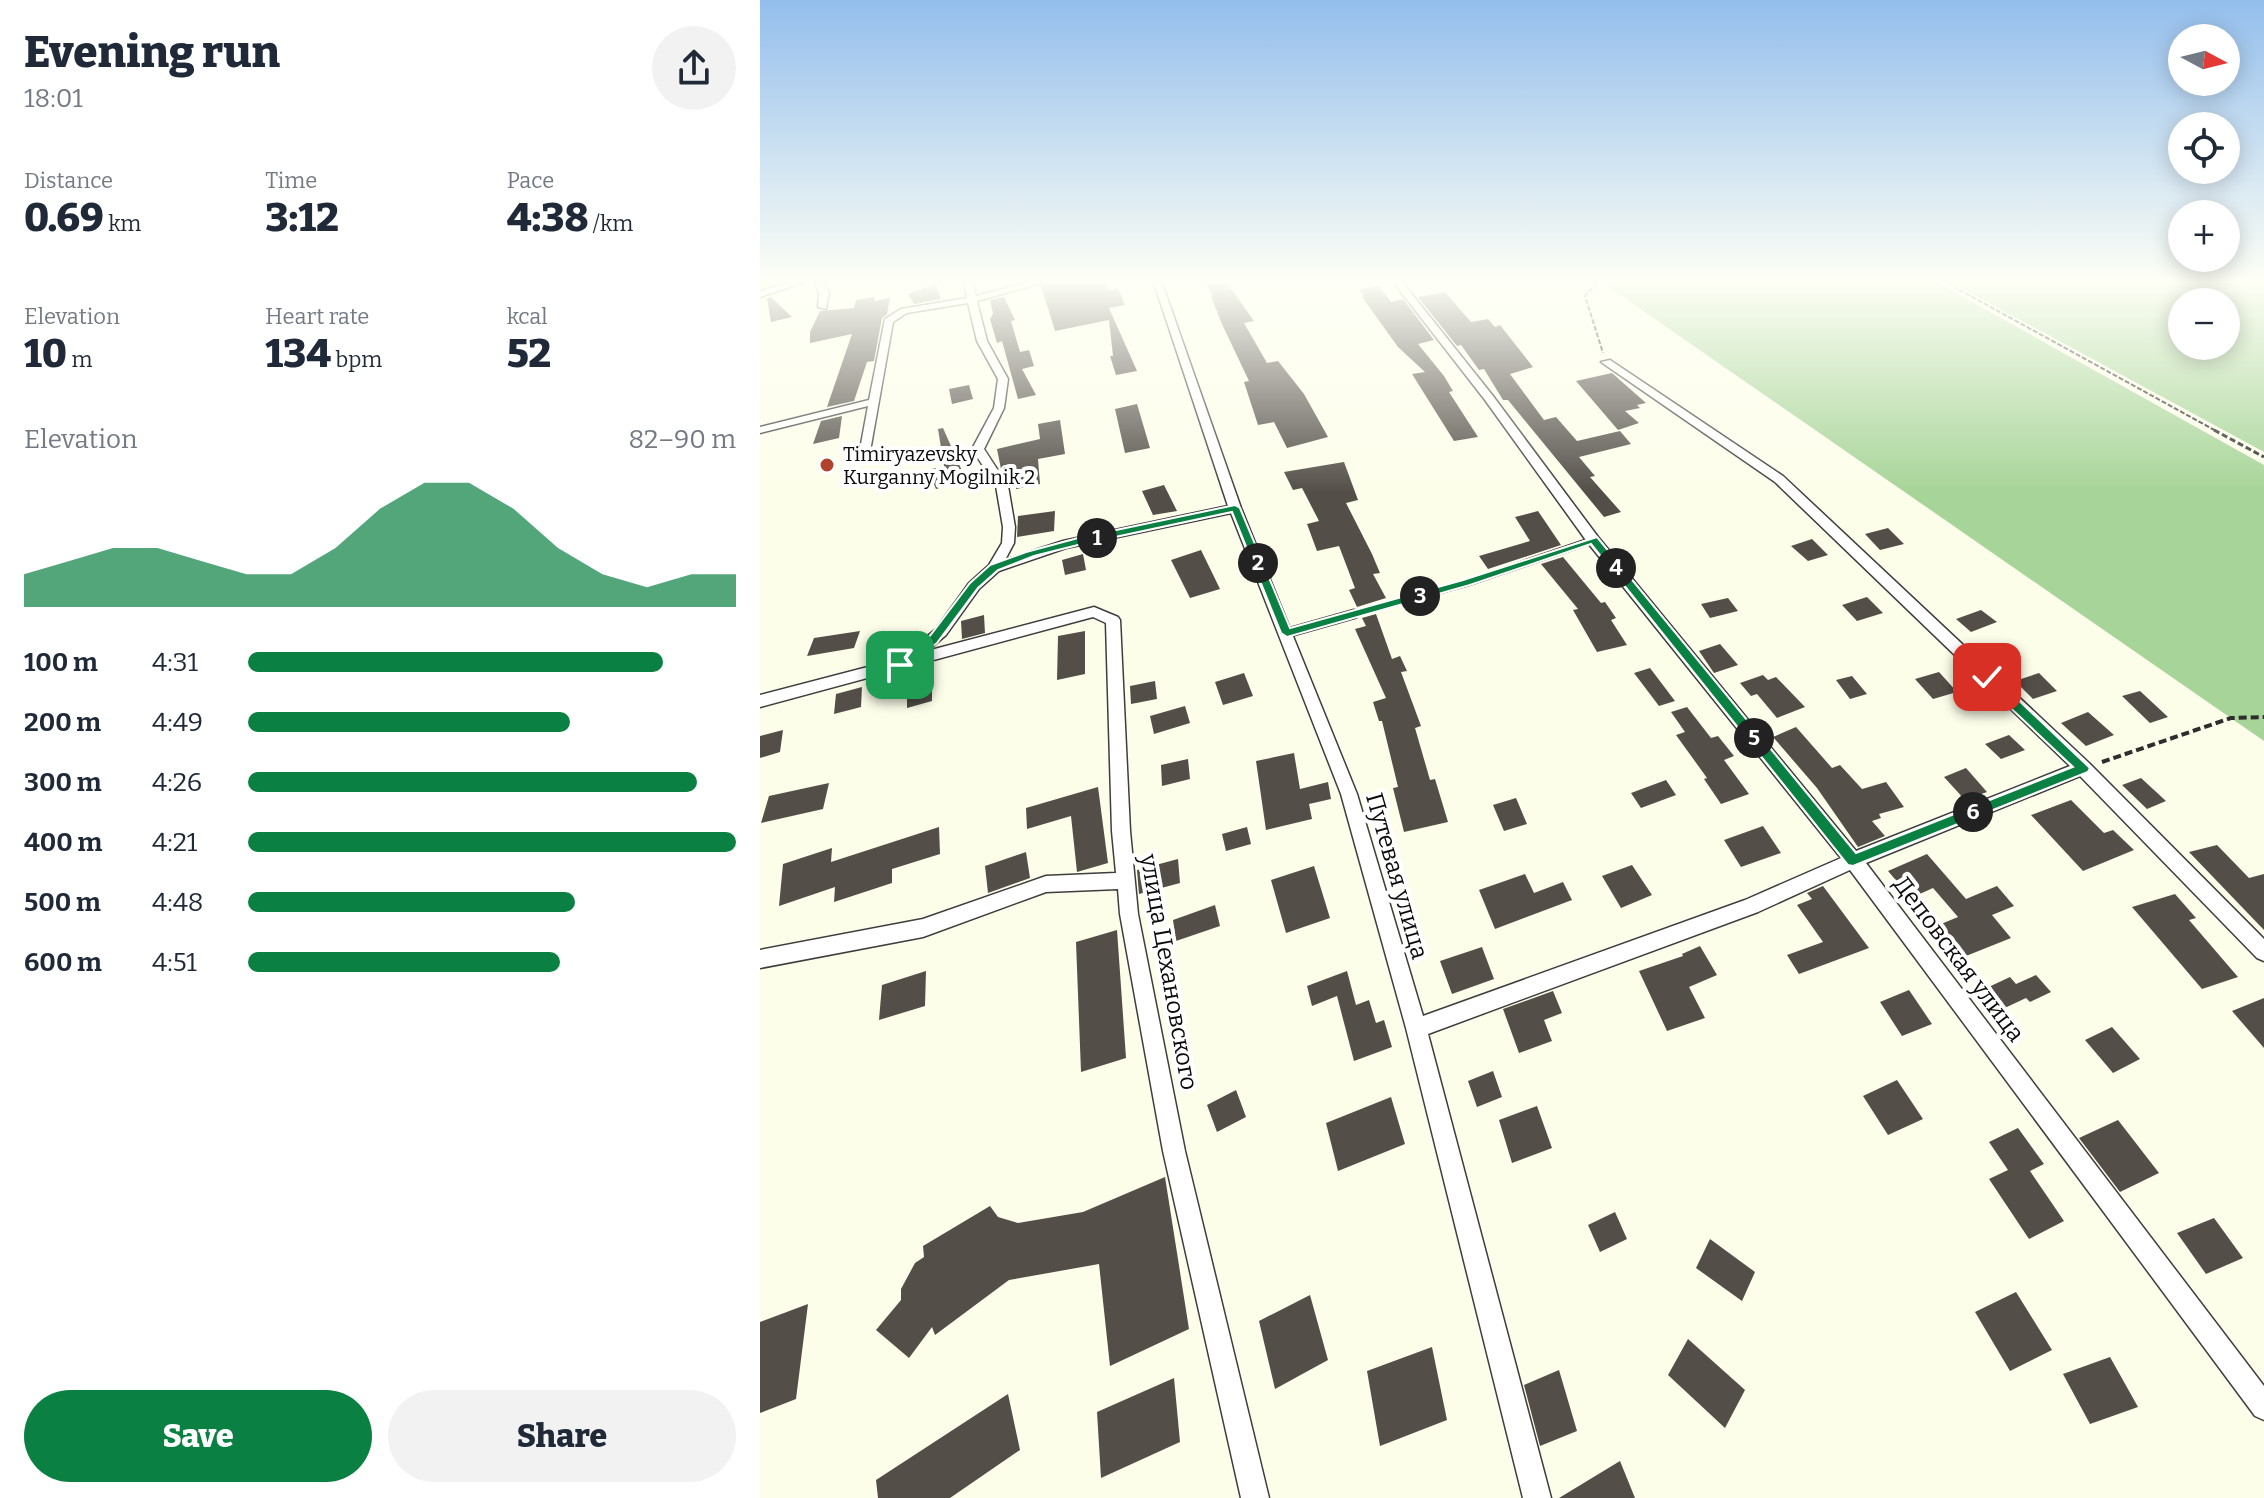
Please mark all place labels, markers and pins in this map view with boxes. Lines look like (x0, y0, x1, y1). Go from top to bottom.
place label: Timiryazevsky Kurganny Mogilnik 2 (843, 442, 1035, 489)
marker: Timiryazevsky Kurganny Mogilnik 2 (818, 456, 836, 474)
pin: 1 (1077, 518, 1117, 558)
pin: 2 (1238, 543, 1278, 583)
pin: 4 (1596, 548, 1636, 588)
pin: 3 (1400, 576, 1440, 616)
pin (866, 631, 934, 699)
pin (1953, 643, 2021, 711)
pin: 5 (1734, 718, 1774, 758)
pin: 6 (1953, 792, 1993, 832)

